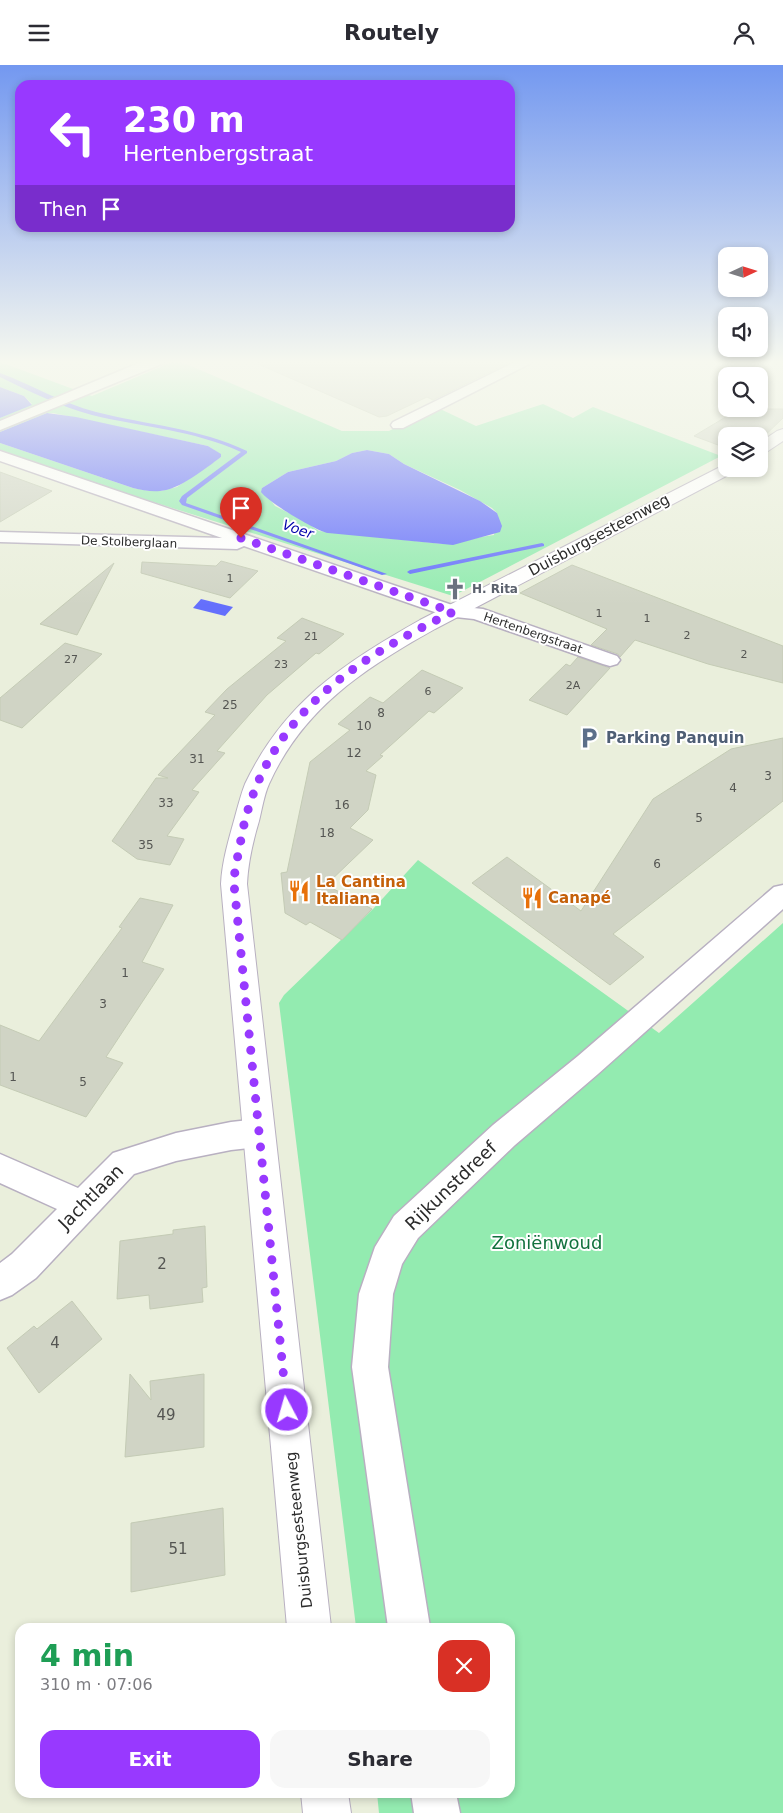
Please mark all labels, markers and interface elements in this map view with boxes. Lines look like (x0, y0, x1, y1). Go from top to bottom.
icon: menu (25, 19, 53, 47)
icon: person (730, 19, 758, 47)
text: Routely (344, 20, 439, 45)
icon: left (40, 100, 105, 165)
text: 230 m (123, 100, 245, 140)
text: Hertenbergstraat (123, 141, 313, 166)
icon: arrive (97, 195, 125, 223)
text: Then (40, 198, 87, 220)
north arrow (718, 247, 768, 297)
map controls (718, 247, 768, 477)
button: sound (718, 307, 768, 357)
button: search (718, 367, 768, 417)
button: layers (718, 427, 768, 477)
pin (220, 487, 262, 538)
street label: Duisburgsesteenweg (525, 490, 673, 580)
icon: arrive (227, 494, 255, 522)
water label: Voer (280, 516, 317, 542)
street label: De Stolberglaan (81, 533, 177, 551)
house number: 1 (227, 572, 234, 585)
church icon: H. Rita (442, 576, 468, 602)
place label: H. Rita (472, 582, 518, 596)
house number: 1 (596, 607, 603, 620)
street label: Hertenbergstraat (482, 610, 585, 657)
house number: 1 (644, 612, 651, 625)
house number: 2 (684, 629, 691, 642)
house number: 21 (304, 630, 318, 643)
house number: 2 (741, 648, 748, 661)
house number: 27 (64, 653, 78, 666)
house number: 23 (274, 658, 288, 671)
house number: 2A (566, 679, 581, 692)
house number: 6 (425, 685, 432, 698)
house number: 25 (222, 698, 238, 712)
house number: 8 (377, 706, 385, 720)
house number: 10 (356, 719, 372, 733)
parking icon: Parking Panquin (576, 725, 602, 751)
place label: Parking Panquin (606, 729, 745, 747)
house number: 12 (346, 746, 362, 760)
house number: 31 (189, 752, 205, 766)
house number: 3 (764, 769, 772, 783)
house number: 4 (729, 781, 737, 795)
house number: 33 (158, 796, 174, 810)
house number: 16 (334, 798, 350, 812)
house number: 5 (695, 811, 703, 825)
house number: 18 (319, 826, 335, 840)
house number: 35 (138, 838, 154, 852)
house number: 6 (653, 857, 661, 871)
place label: La Cantina Italiana (316, 873, 406, 908)
restaurant icon: La Cantina Italiana (286, 878, 312, 904)
restaurant icon: Canapé (519, 885, 545, 911)
place label: Canapé (548, 889, 611, 907)
house number: 1 (121, 966, 129, 980)
house number: 3 (99, 997, 107, 1011)
house number: 1 (9, 1070, 17, 1084)
house number: 5 (79, 1075, 87, 1089)
street label: Rijkunstdreef (401, 1136, 501, 1234)
street label: Jachtlaan (53, 1160, 127, 1234)
park label: Zoniënwoud (492, 1232, 602, 1253)
house number: 2 (157, 1255, 167, 1273)
house number: 4 (50, 1334, 60, 1352)
position arrow (260, 1383, 312, 1435)
house number: 49 (156, 1406, 176, 1424)
street label: Duisburgsesteenweg (282, 1451, 316, 1609)
house number: 51 (168, 1540, 188, 1558)
text: 4 min (40, 1638, 134, 1673)
button: close (438, 1640, 490, 1692)
text: 310 m · 07:06 (40, 1675, 153, 1694)
button: Exit (40, 1730, 260, 1788)
button: Share (270, 1730, 490, 1788)

